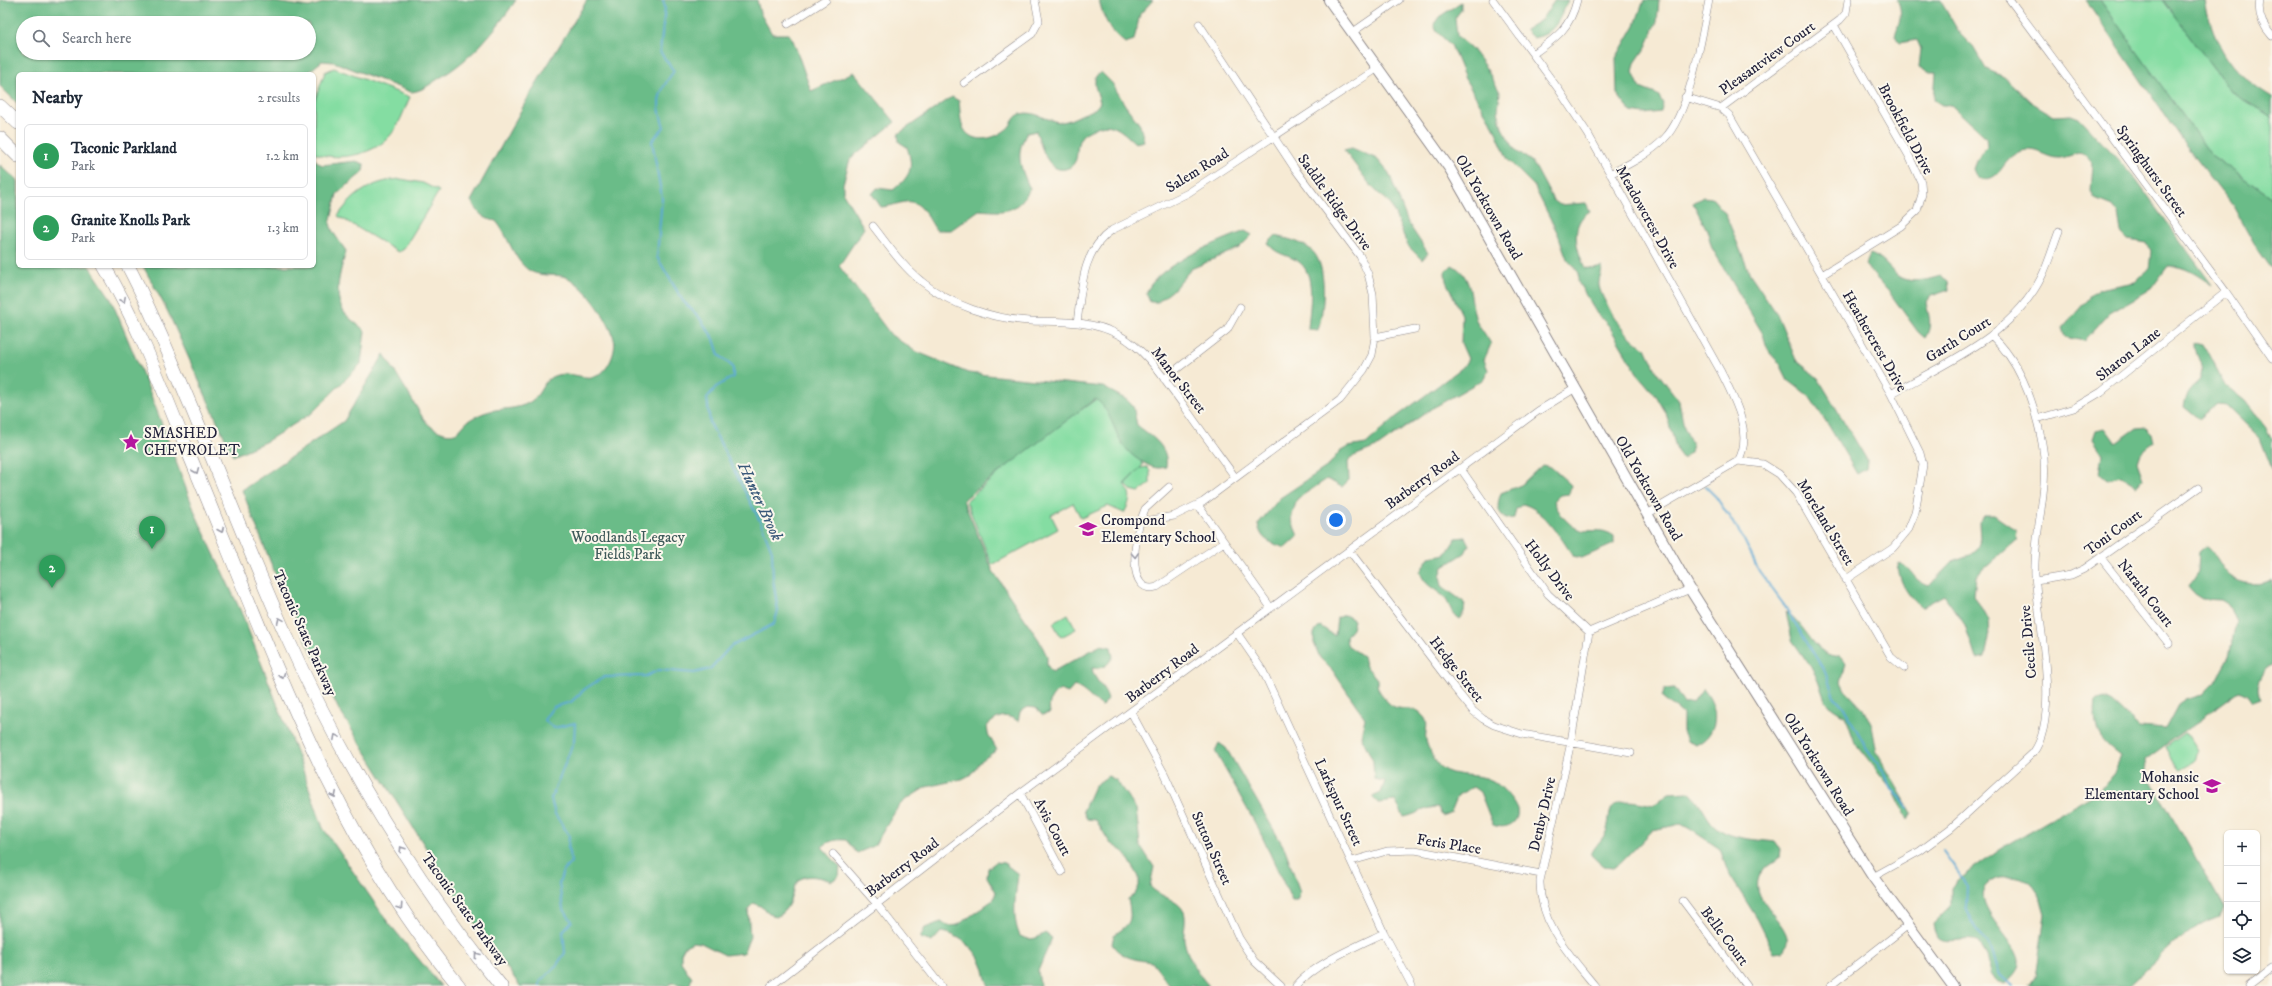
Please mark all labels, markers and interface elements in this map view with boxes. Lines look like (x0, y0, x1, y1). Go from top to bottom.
search box (16, 16, 316, 60)
street label: Pleasantview Court (1716, 17, 1819, 100)
icon: search (30, 27, 52, 49)
text: Search here (62, 29, 131, 48)
street label: Brookfield Drive (1874, 81, 1937, 178)
text: Nearby (32, 87, 82, 109)
text: 2 results (258, 90, 300, 106)
street label: Springhurst Street (2112, 122, 2191, 221)
text: Taconic Parkland (71, 139, 177, 158)
street label: Salem Road (1162, 143, 1233, 197)
text: 1 (44, 148, 48, 164)
text: 1.2 km (266, 148, 299, 164)
street label: Saddle Ridge Drive (1293, 150, 1376, 254)
street label: Old Yorktown Road (1451, 151, 1527, 264)
text: Park (71, 158, 95, 174)
street label: Meadowcrest Drive (1611, 162, 1684, 272)
text: Granite Knolls Park (71, 211, 190, 230)
text: 2 (43, 220, 49, 236)
text: 1.3 km (267, 220, 299, 236)
text: Park (71, 230, 95, 246)
street label: Heathercrest Drive (1838, 287, 1911, 395)
one-way arrow (118, 296, 126, 303)
street label: Garth Court (1922, 312, 1995, 367)
street label: Sharon Lane (2092, 323, 2165, 386)
street label: Manor Street (1147, 343, 1211, 418)
place label: SMASHED CHEVROLET (144, 424, 240, 460)
place icon: SMASHED CHEVROLET (121, 432, 141, 452)
street label: Old Yorktown Road (1611, 432, 1687, 545)
street label: Barberry Road (1381, 447, 1464, 514)
water label: Hunter Brook (733, 458, 787, 544)
one-way arrow (192, 467, 200, 474)
street label: Moreland Street (1792, 476, 1859, 569)
street label: Toni Court (2081, 505, 2146, 560)
your location (1326, 510, 1346, 530)
place label: Crompond Elementary School (1101, 511, 1216, 547)
pin: 1 (139, 516, 165, 549)
school or university icon: Crompond Elementary School (1078, 519, 1098, 539)
one-way arrow (216, 526, 224, 534)
park label: Woodlands Legacy Fields Park (570, 528, 686, 564)
street label: Holly Drive (1520, 536, 1579, 605)
one-way arrow (1130, 552, 1139, 558)
pin: 2 (39, 555, 65, 588)
street label: Narath Court (2113, 556, 2178, 631)
street label: Taconic State Parkway (268, 567, 341, 700)
street label: Cecile Drive (2016, 604, 2041, 680)
one-way arrow (276, 617, 284, 624)
street label: Hedge Street (1425, 633, 1488, 706)
street label: Barberry Road (1122, 639, 1203, 707)
one-way arrow (277, 672, 285, 679)
street label: Old Yorktown Road (1779, 709, 1858, 820)
one-way arrow (334, 734, 341, 741)
street label: Larkspur Street (1310, 756, 1367, 849)
place label: Mohansic Elementary School (2084, 768, 2200, 804)
street label: Denby Drive (1525, 775, 1560, 853)
school or university icon: Mohansic Elementary School (2202, 776, 2222, 796)
one-way arrow (329, 790, 337, 798)
street label: Avis Court (1029, 795, 1076, 860)
street label: Sutton Street (1187, 808, 1236, 888)
street label: Feris Place (1415, 830, 1482, 859)
map controls (2224, 830, 2260, 974)
button: + (2224, 830, 2260, 866)
street label: Barberry Road (862, 833, 943, 901)
one-way arrow (400, 846, 407, 853)
street label: Taconic State Parkway (417, 849, 513, 971)
button: − (2224, 866, 2260, 902)
button: locate (2224, 902, 2260, 938)
one-way arrow (395, 903, 403, 910)
street label: Belle Court (1696, 903, 1753, 970)
button: layers (2224, 938, 2260, 974)
one-way arrow (475, 953, 482, 960)

